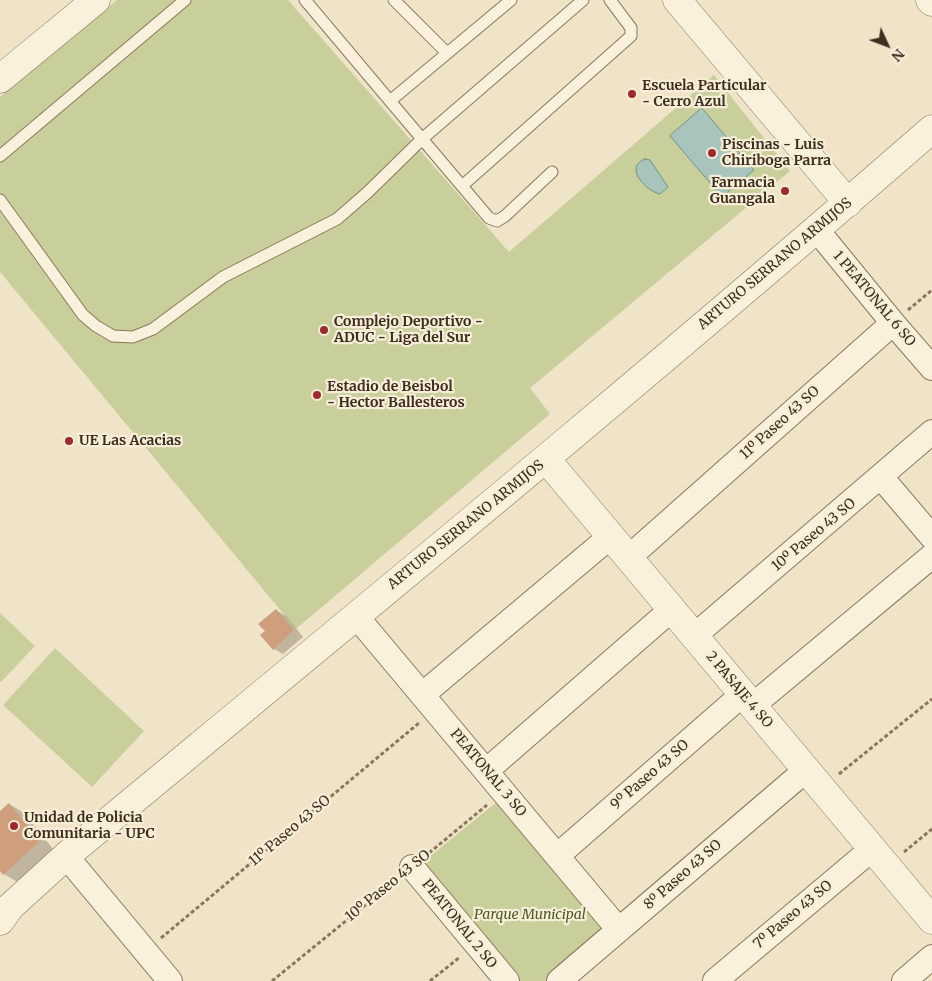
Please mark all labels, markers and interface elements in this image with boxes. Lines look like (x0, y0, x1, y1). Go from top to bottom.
north arrow (862, 20, 912, 70)
text: N (888, 45, 908, 65)
place label: Escuela Particular - Cerro Azul (642, 78, 766, 110)
marker: Escuela Particular - Cerro Azul (626, 88, 638, 100)
place label: Piscinas - Luis Chiriboga Parra (722, 137, 831, 170)
marker: Piscinas - Luis Chiriboga Parra (706, 147, 718, 159)
place label: Farmacia Guangala (710, 175, 775, 208)
marker: Farmacia Guangala (779, 185, 791, 197)
street label: ARTURO SERRANO ARMIJOS (695, 195, 855, 333)
street label: 1 PEATONAL 6 SO (829, 248, 919, 350)
place label: Complejo Deportivo - ADUC - Liga del Sur (334, 314, 483, 347)
marker: Complejo Deportivo - ADUC - Liga del Sur (318, 324, 330, 336)
place label: Estadio de Beisbol - Hector Ballesteros (327, 379, 465, 412)
street label: 11º Paseo 43 SO (737, 383, 823, 463)
marker: Estadio de Beisbol - Hector Ballesteros (311, 389, 323, 401)
place label: UE Las Acacias (79, 433, 181, 449)
marker: UE Las Acacias (63, 435, 75, 447)
street label: ARTURO SERRANO ARMIJOS (385, 457, 547, 593)
street label: 10º Paseo 43 SO (769, 495, 859, 575)
street label: 2 PASAJE 4 SO (702, 648, 776, 732)
street label: PEATONAL 3 SO (446, 726, 530, 820)
street label: 9º Paseo 43 SO (607, 737, 693, 813)
street label: 11º Paseo 43 SO (246, 792, 334, 870)
place label: Unidad de Policia Comunitaria - UPC (24, 810, 155, 842)
marker: Unidad de Policia Comunitaria - UPC (8, 820, 20, 832)
street label: 8º Paseo 43 SO (641, 837, 725, 913)
street label: 10º Paseo 43 SO (342, 847, 434, 925)
street label: PEATONAL 2 SO (418, 876, 500, 972)
street label: 7º Paseo 43 SO (750, 877, 836, 953)
park label: Parque Municipal (474, 907, 586, 923)

